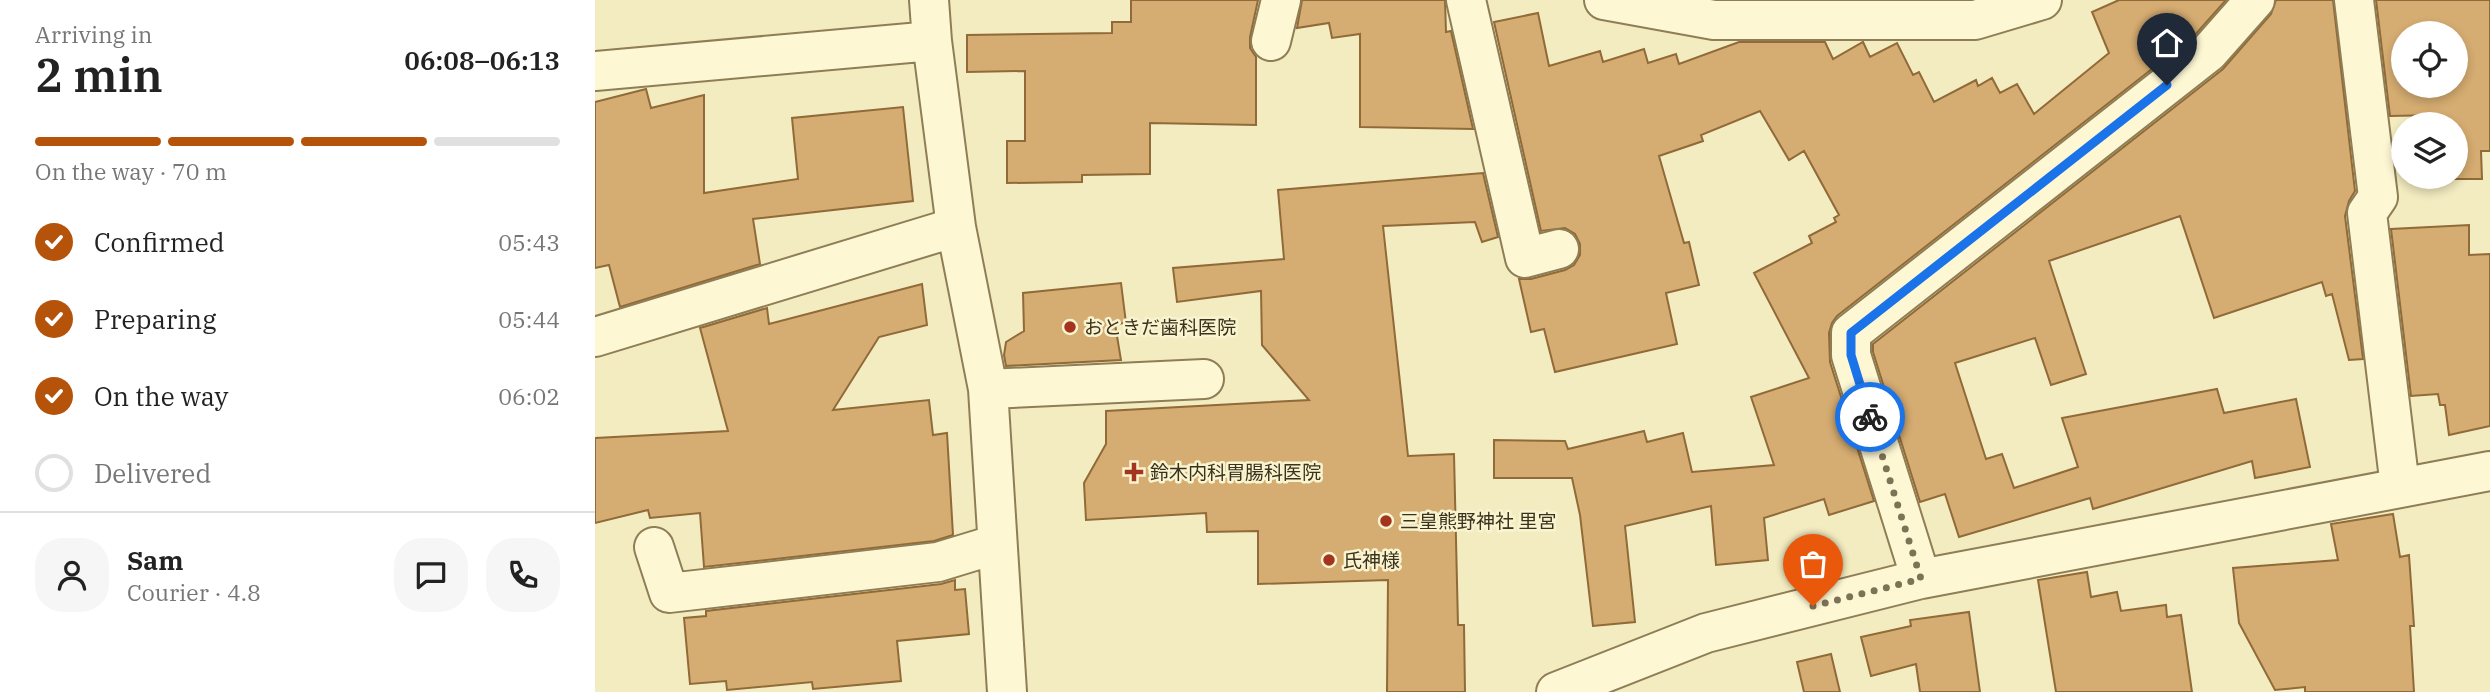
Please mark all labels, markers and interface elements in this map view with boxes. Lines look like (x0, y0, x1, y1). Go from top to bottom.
pin (2137, 13, 2197, 85)
text: Arriving in (35, 19, 152, 49)
map controls (2391, 21, 2468, 189)
button: locate (2391, 21, 2468, 98)
icon: home (2148, 24, 2186, 62)
text: 06:08–06:13 (404, 43, 560, 77)
text: 2 min (35, 45, 163, 105)
button: layers (2391, 112, 2468, 189)
text: On the way · 70 m (35, 156, 227, 186)
icon: check (35, 223, 73, 261)
text: Confirmed (94, 225, 225, 259)
text: 05:43 (498, 227, 560, 257)
icon: check (35, 300, 73, 338)
text: Preparing (94, 302, 216, 336)
text: 05:44 (498, 304, 560, 334)
place label: おときだ歯科医院 (1084, 315, 1236, 339)
marker: おときだ歯科医院 (1062, 319, 1078, 335)
icon: check (35, 377, 73, 415)
text: On the way (94, 379, 228, 413)
text: 06:02 (498, 381, 560, 411)
courier (1835, 382, 1905, 452)
icon: bike (1851, 398, 1889, 436)
text: Delivered (94, 456, 211, 490)
place label: 鈴木内科胃腸科医院 (1150, 460, 1321, 484)
marker: 鈴木内科胃腸科医院 (1124, 462, 1144, 482)
place label: 三皇熊野神社 里宮 (1400, 509, 1556, 533)
marker: 三皇熊野神社 里宮 (1378, 513, 1394, 529)
pin (1783, 534, 1843, 606)
button: person (35, 538, 109, 612)
button: chat (394, 538, 468, 612)
button: phone (486, 538, 560, 612)
text: Sam (127, 543, 183, 577)
icon: bag (1794, 545, 1832, 583)
place label: 氏神様 (1343, 548, 1400, 572)
marker: 氏神様 (1321, 552, 1337, 568)
text: Courier · 4.8 (127, 577, 261, 607)

